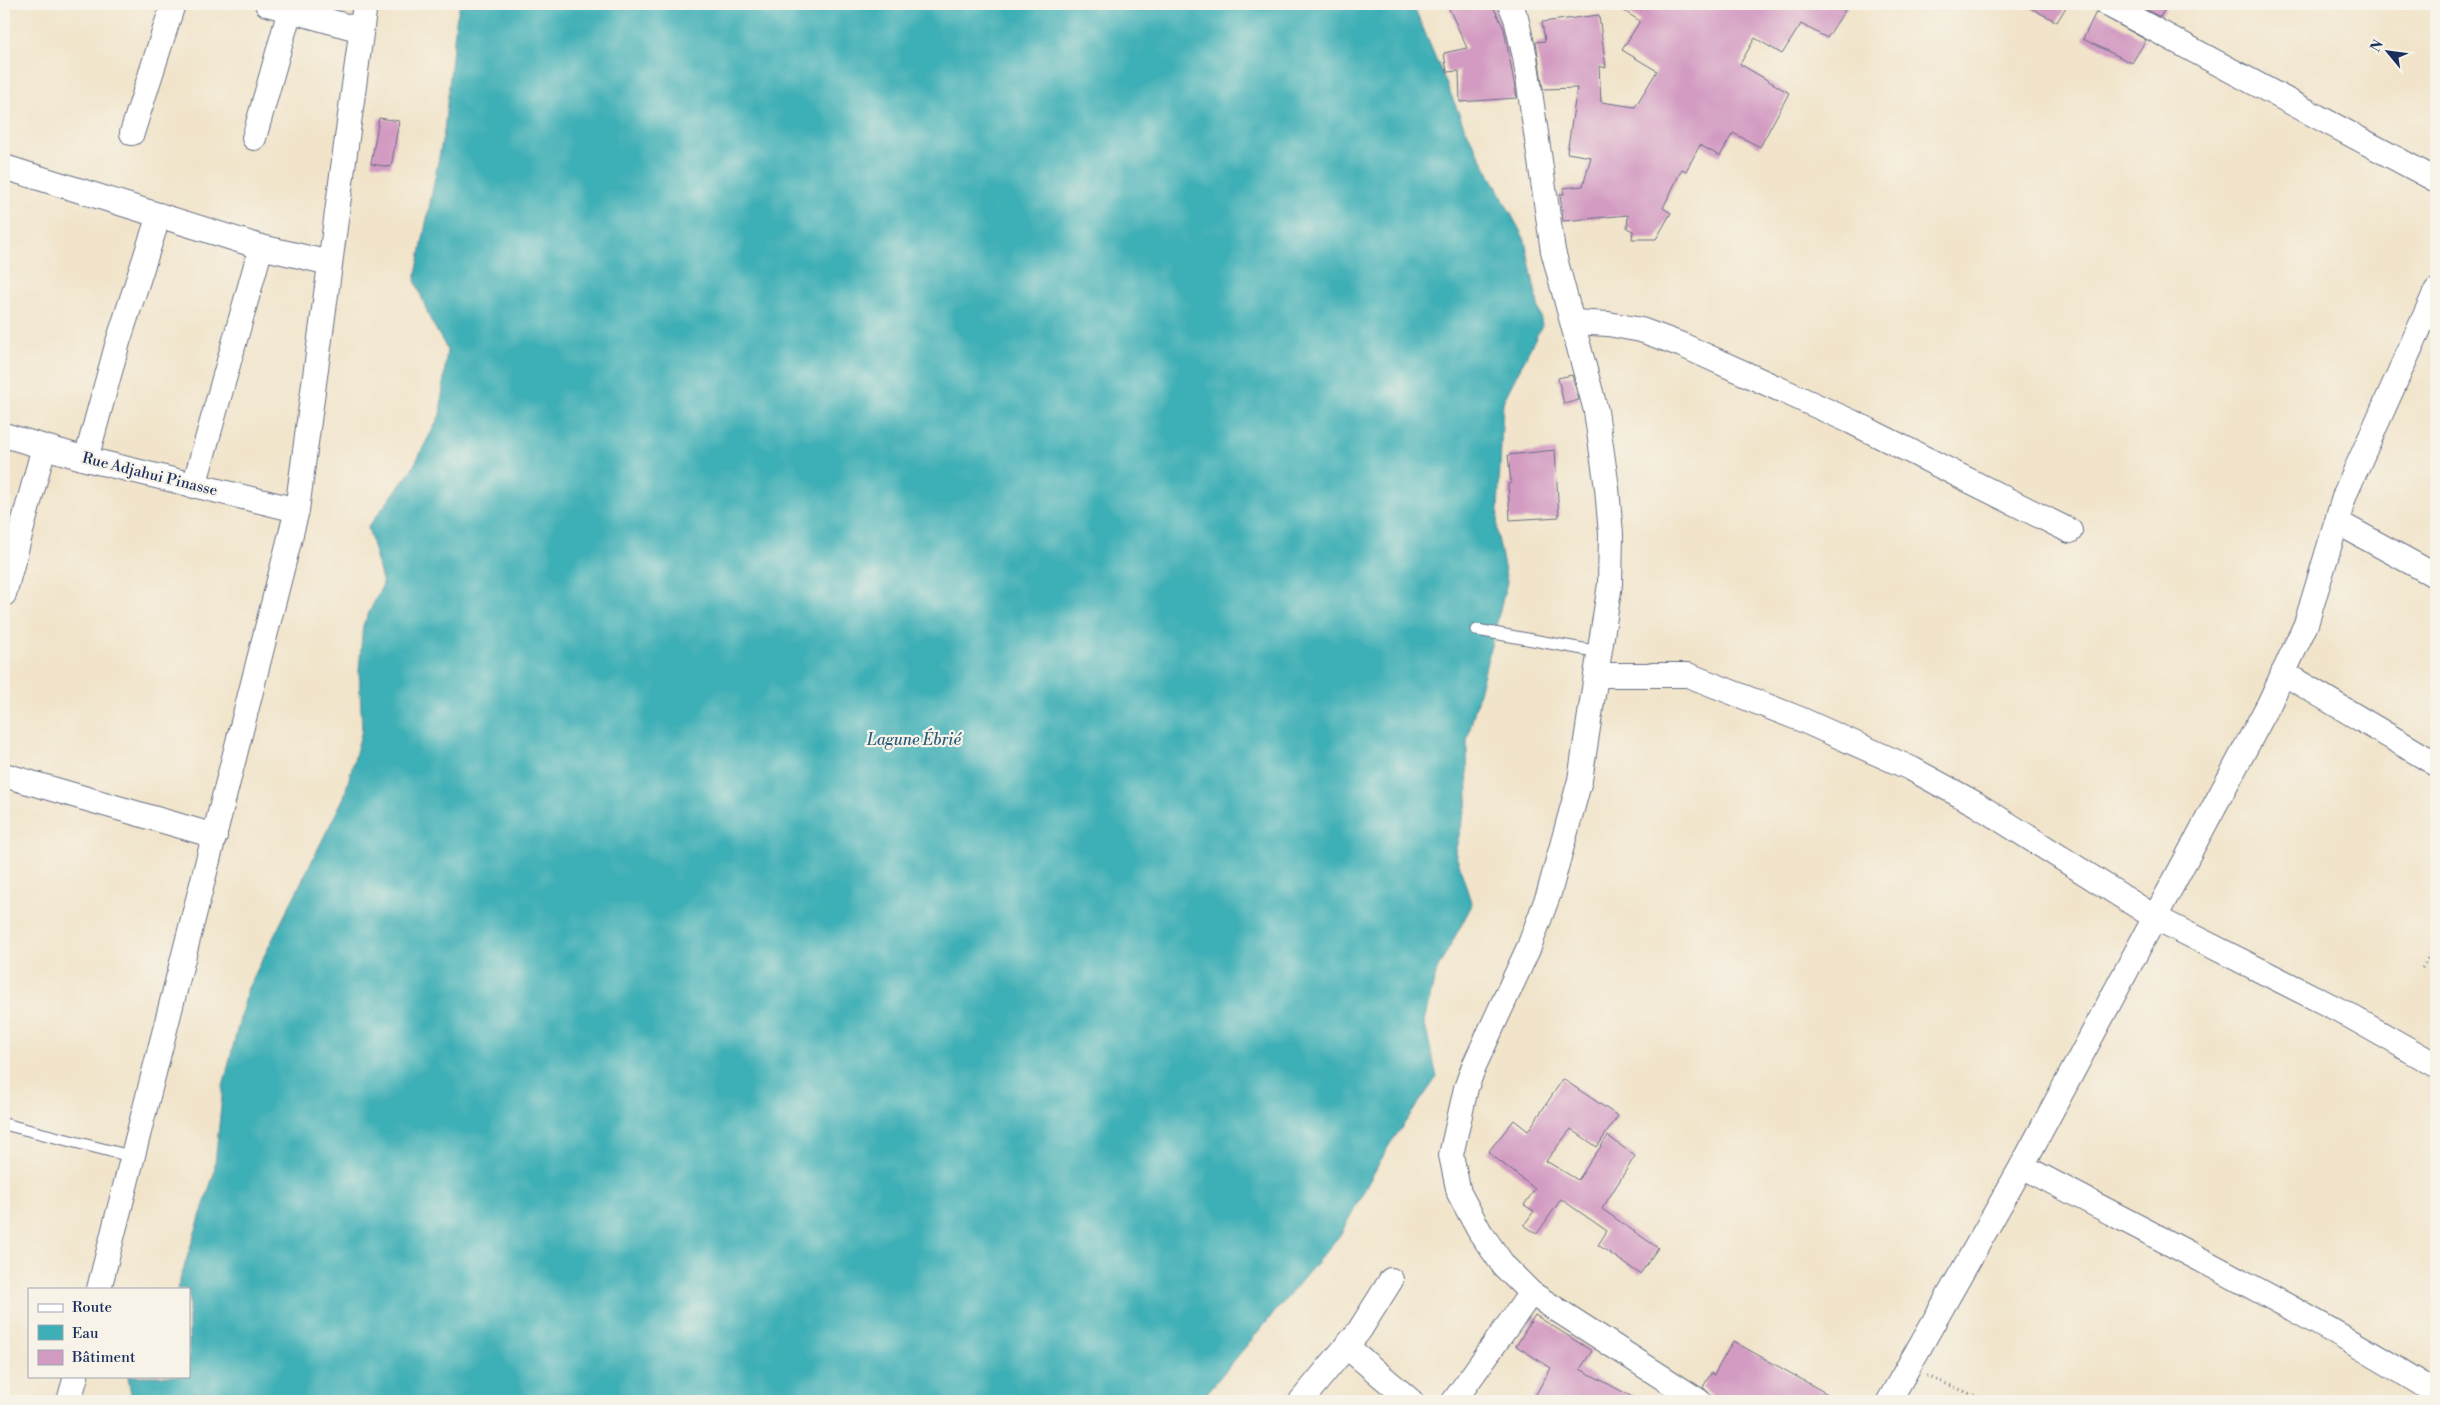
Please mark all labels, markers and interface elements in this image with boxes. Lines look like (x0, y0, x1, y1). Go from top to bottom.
north arrow (2362, 28, 2412, 78)
text: N (2367, 37, 2388, 55)
street label: Rue Adjahui Pinasse (80, 448, 219, 500)
water label: Lagune Ébrié (866, 728, 962, 750)
legend (28, 1288, 190, 1378)
text: Route (72, 1298, 112, 1317)
text: Eau (72, 1324, 99, 1343)
text: Bâtiment (71, 1348, 136, 1367)

